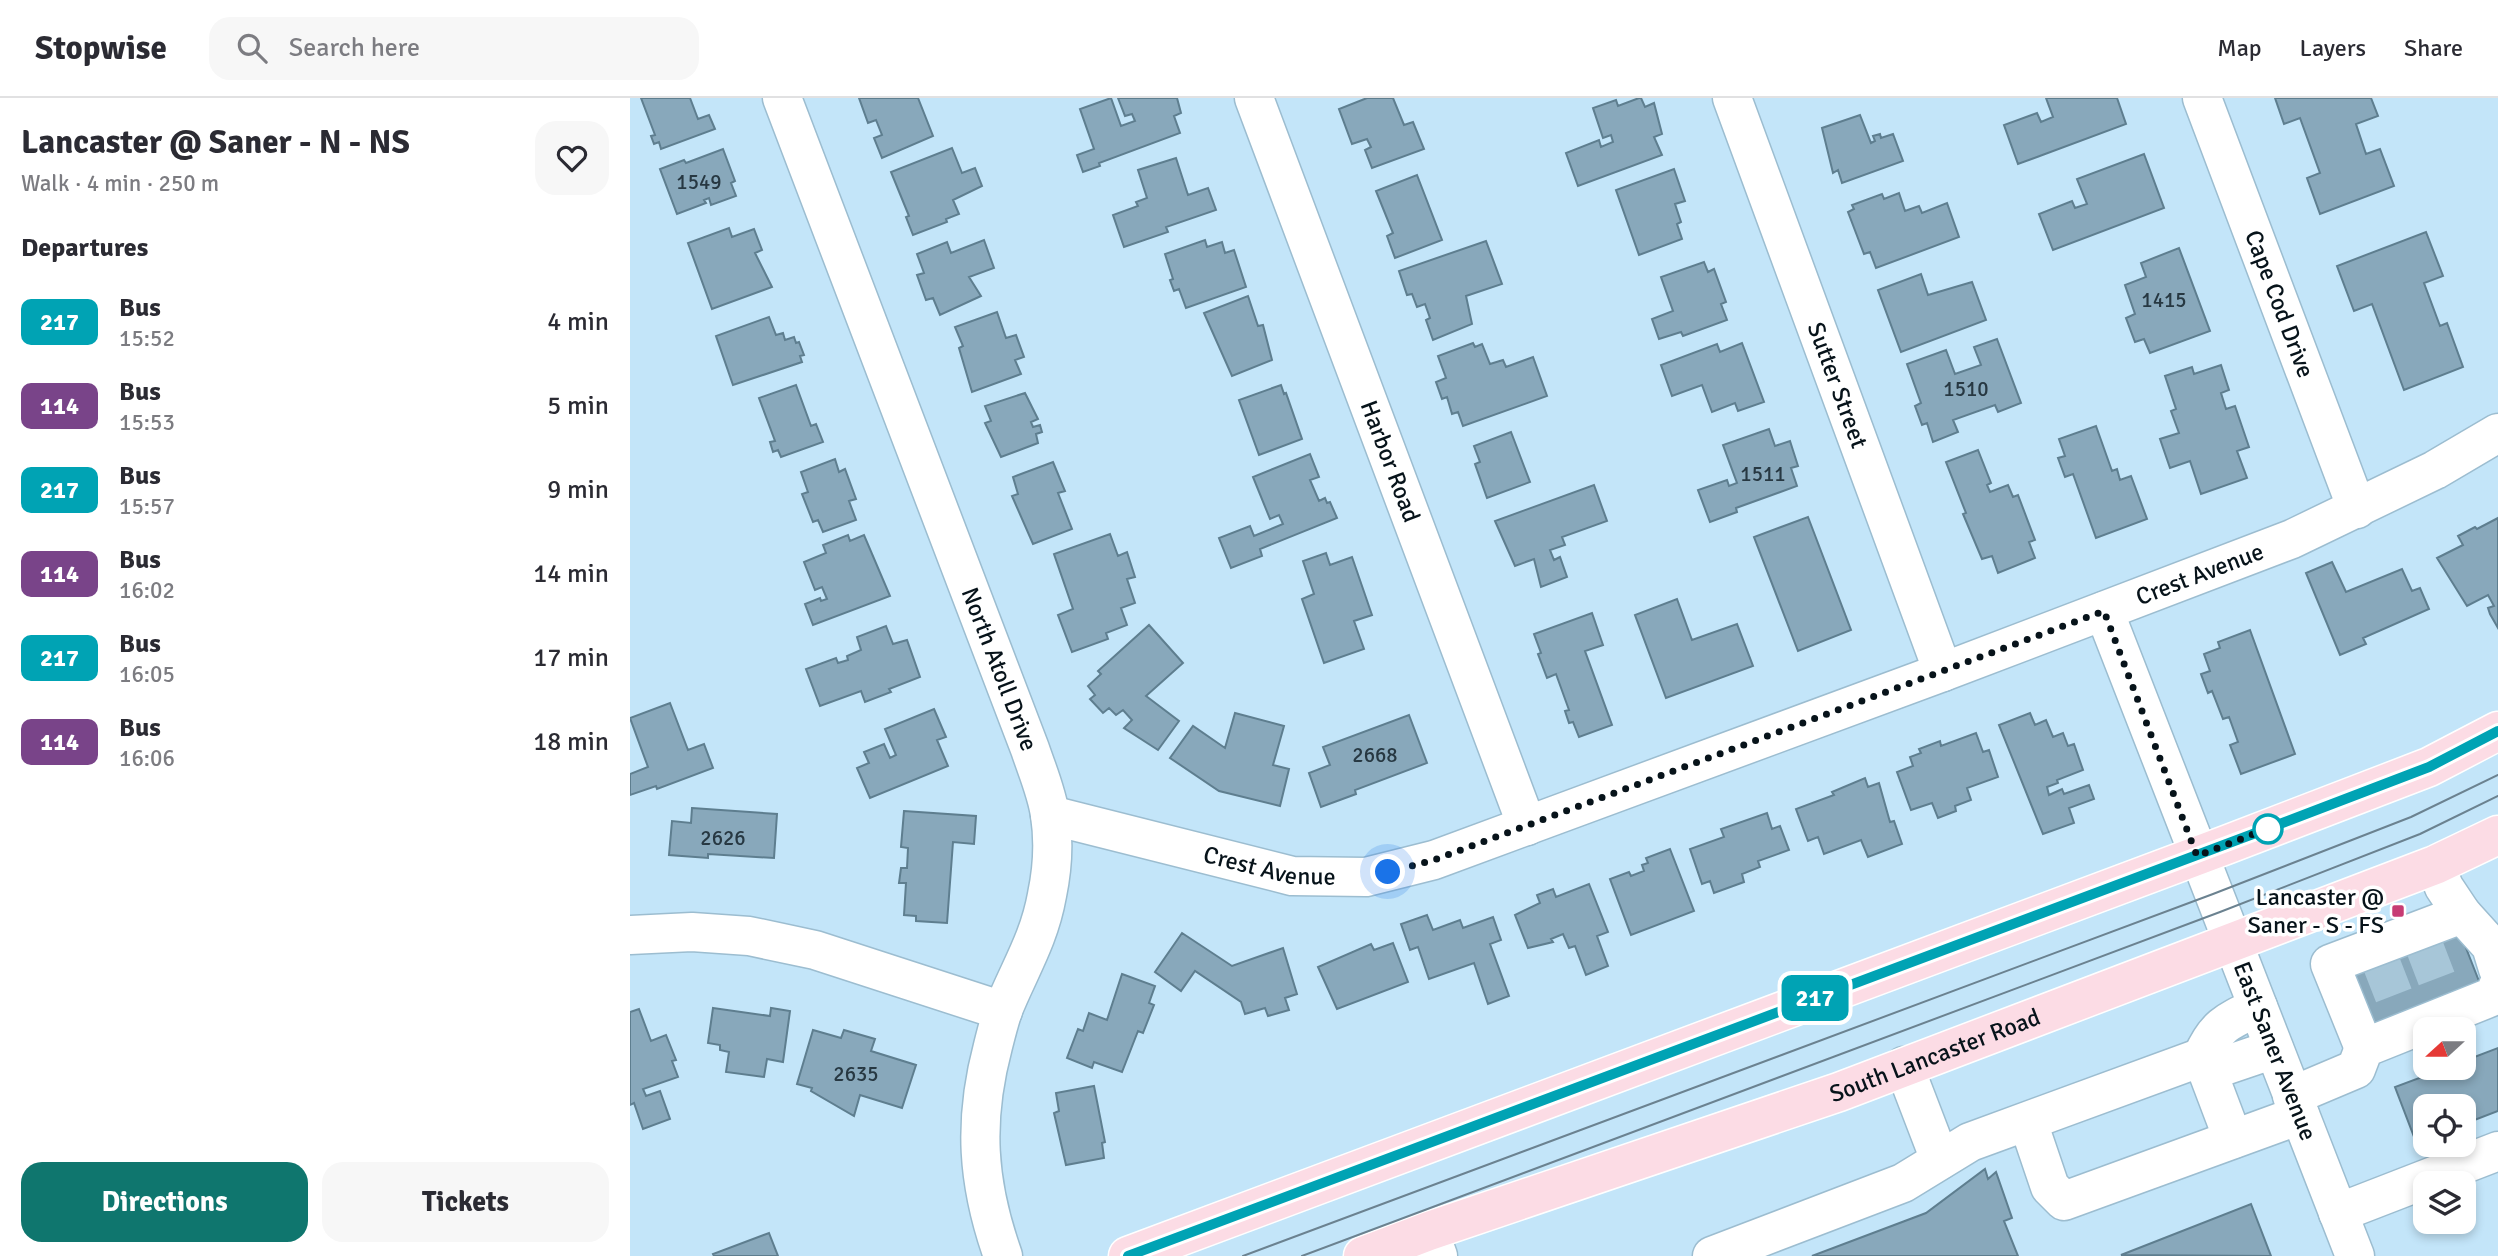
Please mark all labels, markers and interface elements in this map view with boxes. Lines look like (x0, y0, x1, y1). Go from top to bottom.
search box (209, 17, 699, 80)
text: Stopwise (35, 28, 167, 69)
icon: search (233, 29, 271, 67)
text: Search here (289, 32, 420, 64)
text: Map (2217, 33, 2262, 63)
text: Layers (2300, 33, 2366, 63)
text: Share (2404, 33, 2463, 63)
button: heart (535, 121, 609, 195)
text: Lancaster @ Saner - N - NS (21, 122, 410, 163)
text: Walk · 4 min · 250 m (21, 169, 219, 198)
house number: 1549 (676, 169, 722, 195)
street label: Cape Cod Drive (2238, 226, 2321, 382)
text: Departures (21, 232, 148, 264)
house number: 1415 (2141, 287, 2187, 313)
text: Bus (119, 292, 161, 324)
text: 4 min (547, 306, 609, 338)
text: 217 (40, 307, 79, 337)
street label: Sutter Street (1801, 318, 1874, 452)
text: 15:52 (119, 324, 175, 353)
text: Bus (119, 376, 161, 408)
house number: 1510 (1943, 376, 1989, 402)
text: 5 min (547, 390, 609, 422)
text: 114 (40, 391, 79, 421)
street label: Harbor Road (1354, 396, 1427, 526)
text: 15:53 (119, 408, 175, 437)
text: Bus (119, 460, 161, 492)
house number: 1511 (1740, 461, 1786, 487)
text: 9 min (547, 474, 609, 506)
text: 217 (40, 475, 79, 505)
text: 15:57 (119, 492, 175, 521)
street label: Crest Avenue (2132, 536, 2268, 612)
text: Bus (119, 544, 161, 576)
text: 14 min (533, 558, 609, 590)
text: 114 (40, 559, 79, 589)
text: 16:02 (119, 576, 175, 605)
street label: North Atoll Drive (955, 583, 1044, 755)
text: Bus (119, 628, 161, 660)
text: 17 min (533, 642, 609, 674)
text: 217 (40, 643, 79, 673)
text: 16:05 (119, 660, 175, 689)
text: Bus (119, 712, 161, 744)
text: 18 min (533, 726, 609, 758)
text: 114 (40, 727, 79, 757)
house number: 2668 (1352, 742, 1398, 768)
text: 16:06 (119, 744, 175, 773)
unlabelled marker (2253, 814, 2283, 844)
house number: 2626 (700, 825, 746, 851)
street label: Crest Avenue (1200, 839, 1336, 892)
your location (1370, 854, 1405, 889)
place label: Lancaster @ Saner - S - FS (2247, 882, 2384, 940)
marker: Lancaster @ Saner - S - FS (2390, 903, 2406, 919)
street label: East Saner Avenue (2227, 957, 2324, 1145)
line badge: 217 (1775, 975, 1855, 1021)
text: 217 (1796, 983, 1834, 1013)
street label: South Lancaster Road (1826, 1002, 2044, 1109)
north arrow (2413, 1017, 2476, 1080)
map controls (2413, 1017, 2476, 1234)
house number: 2635 (833, 1061, 879, 1087)
button: locate (2413, 1094, 2476, 1157)
button: Directions (21, 1162, 308, 1242)
button: Tickets (322, 1162, 609, 1242)
button: layers (2413, 1171, 2476, 1234)

